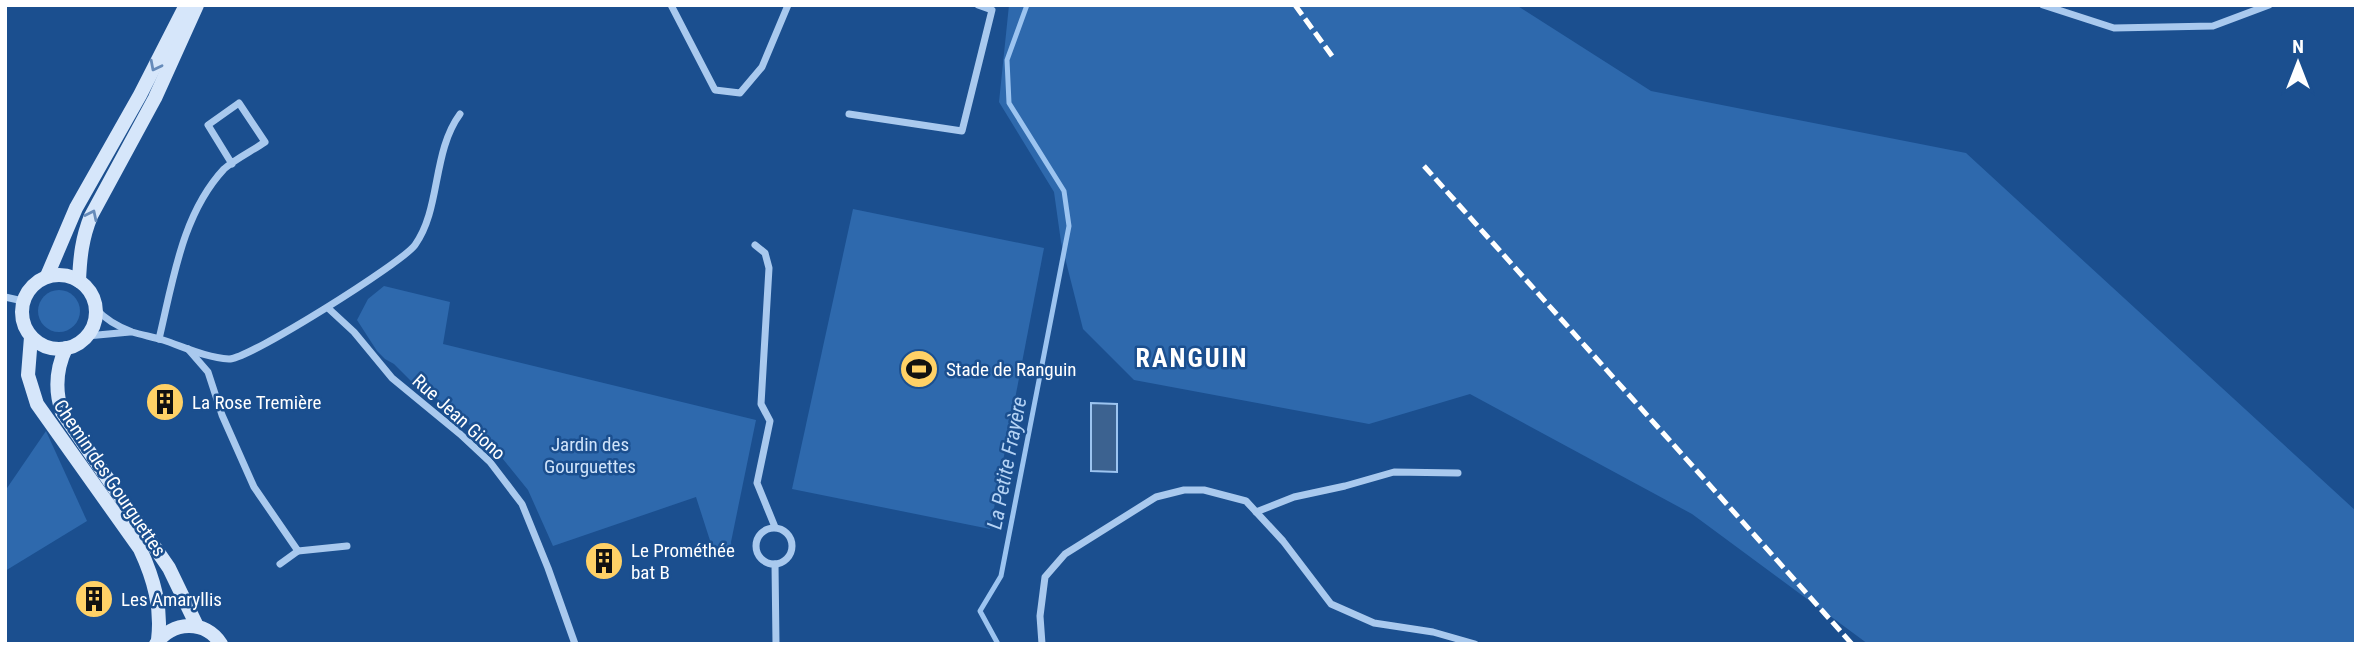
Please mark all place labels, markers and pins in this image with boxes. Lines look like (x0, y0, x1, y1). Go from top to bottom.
sports icon: Stade de Ranguin (898, 348, 940, 390)
place label: Stade de Ranguin (946, 358, 1076, 381)
building icon: La Rose Tremière (144, 381, 186, 423)
place label: La Rose Tremière (192, 391, 322, 414)
place label: Le Prométhée bat B (631, 539, 735, 584)
building icon: Le Prométhée bat B (583, 540, 625, 582)
building icon: Les Amaryllis (73, 578, 115, 620)
place label: Les Amaryllis (121, 588, 222, 611)

